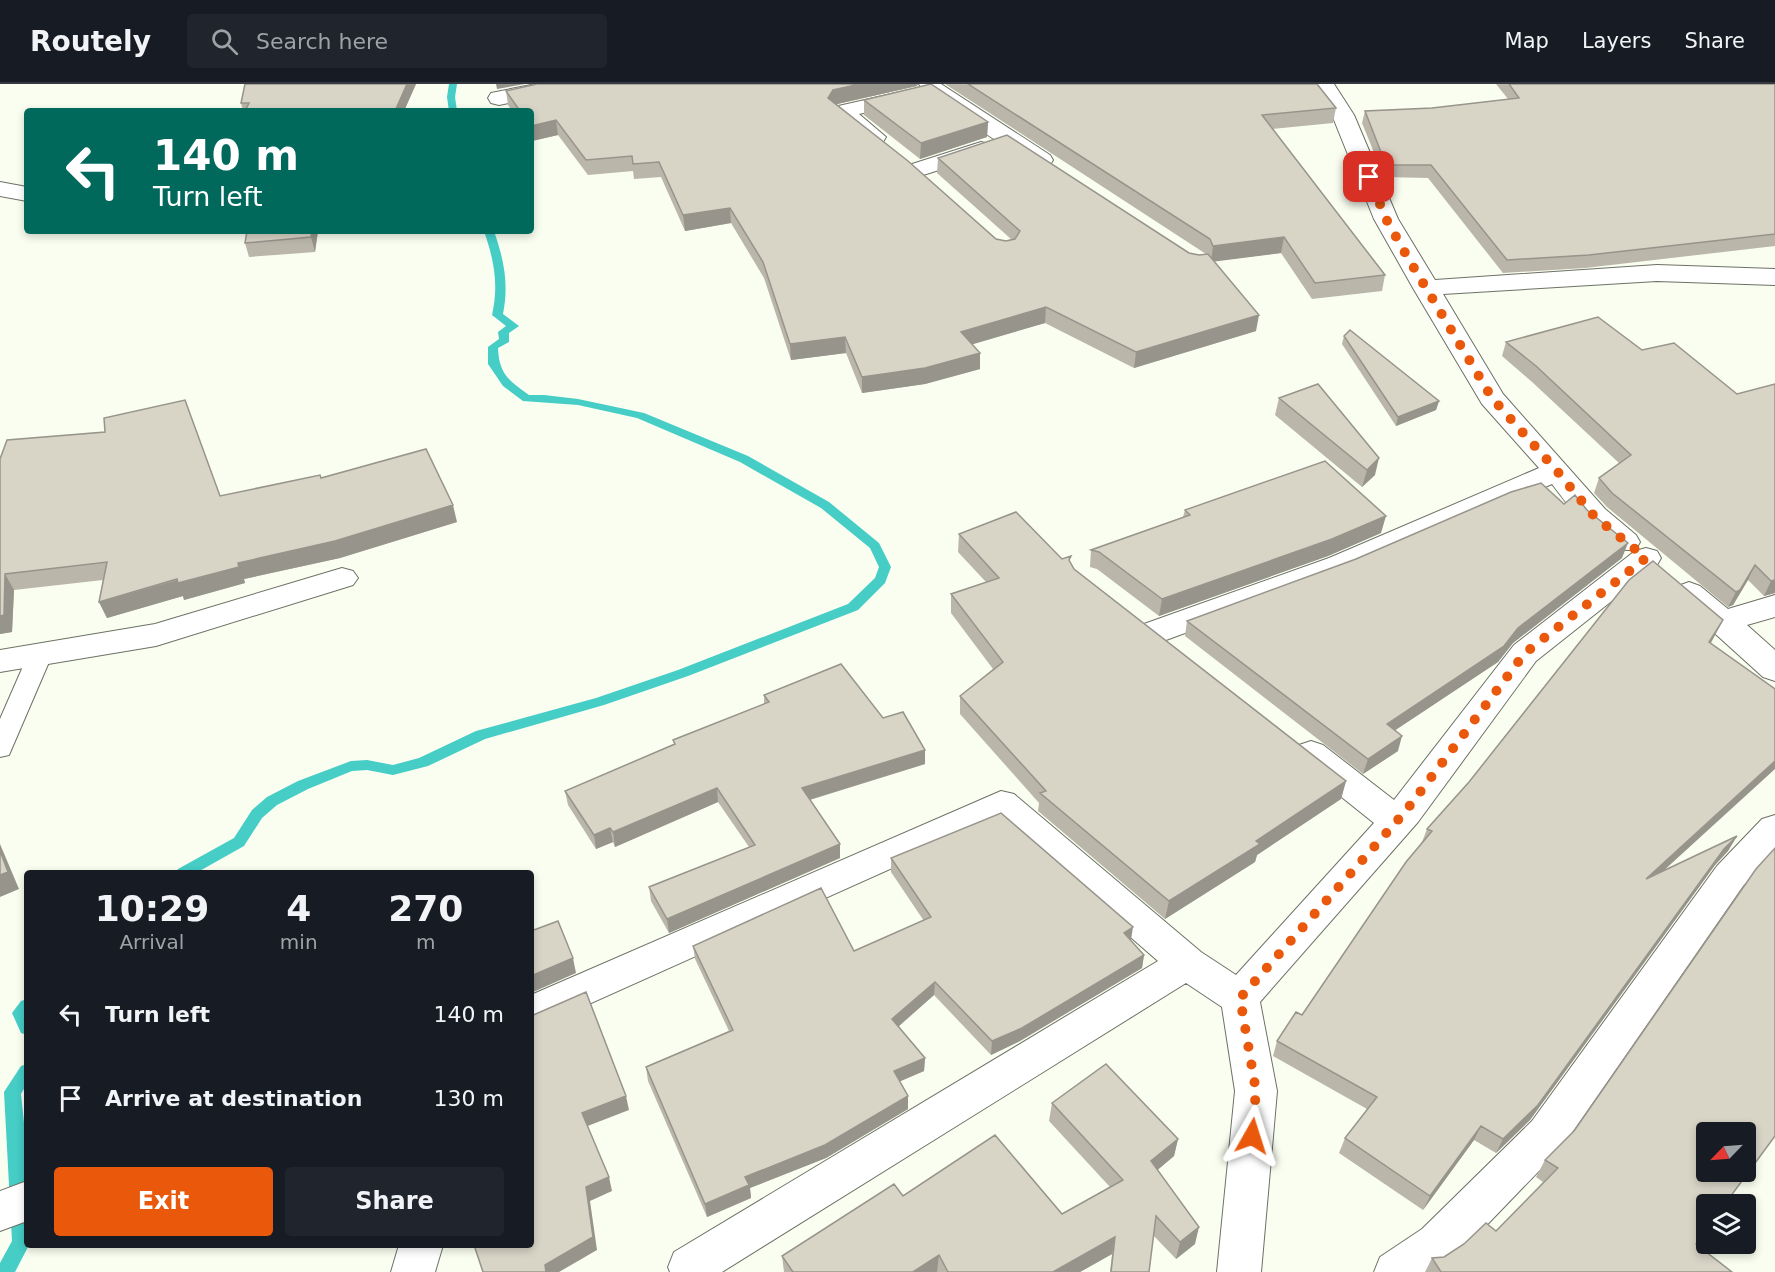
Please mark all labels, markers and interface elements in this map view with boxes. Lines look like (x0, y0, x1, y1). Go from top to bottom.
search box (187, 14, 607, 68)
text: Routely (30, 25, 151, 58)
icon: search (208, 25, 241, 58)
text: Search here (256, 29, 388, 54)
text: Map (1505, 29, 1549, 53)
text: Layers (1582, 29, 1651, 53)
text: Share (1684, 29, 1745, 53)
text: 140 m (153, 131, 299, 180)
icon: left (54, 132, 132, 210)
pin (1343, 151, 1394, 202)
icon: arrive (1352, 160, 1385, 193)
text: Turn left (153, 181, 263, 212)
text: 10:29 (95, 888, 209, 929)
text: 4 (286, 888, 311, 929)
text: 270 (388, 888, 463, 929)
text: Arrival (119, 930, 184, 954)
text: min (280, 930, 318, 954)
text: m (416, 930, 436, 954)
icon: left (54, 998, 87, 1031)
text: Turn left (105, 1002, 210, 1027)
text: 140 m (434, 1002, 504, 1027)
icon: arrive (54, 1082, 87, 1115)
text: Arrive at destination (105, 1086, 362, 1111)
text: 130 m (434, 1086, 504, 1111)
position arrow (1220, 1104, 1284, 1168)
north arrow (1696, 1122, 1756, 1182)
map controls (1696, 1122, 1756, 1254)
button: Exit (54, 1167, 273, 1236)
button: Share (285, 1167, 504, 1236)
button: layers (1696, 1194, 1756, 1254)

